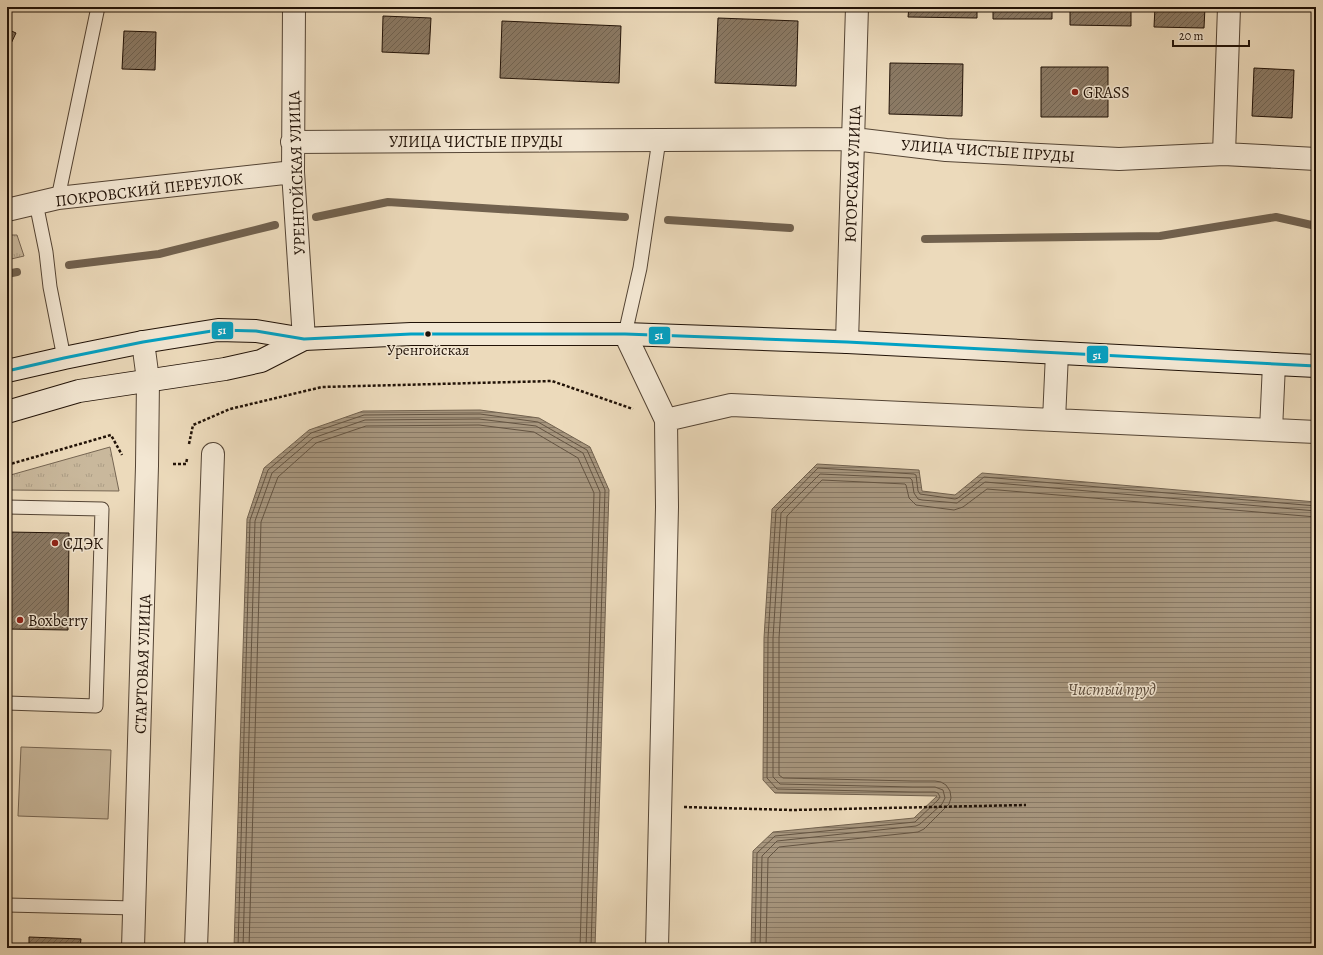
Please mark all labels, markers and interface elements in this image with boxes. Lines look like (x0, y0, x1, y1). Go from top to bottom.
scale bar (1173, 22, 1249, 48)
text: 20 m (1179, 28, 1203, 44)
place label: GRASS (1083, 82, 1130, 104)
marker: GRASS (1070, 87, 1080, 97)
street label: УРЕНГОЙСКАЯ УЛИЦА (283, 90, 311, 255)
street label: ЮГОРСКАЯ УЛИЦА (840, 104, 866, 243)
street label: УЛИЦА ЧИСТЫЕ ПРУДЫ (389, 131, 563, 153)
street label: УЛИЦА ЧИСТЫЕ ПРУДЫ (900, 134, 1075, 168)
street label: ПОКРОВСКИЙ ПЕРЕУЛОК (54, 167, 245, 212)
line badge: 51 (211, 321, 234, 340)
text: 51 (218, 323, 226, 338)
line badge: 51 (648, 326, 671, 345)
text: 51 (655, 328, 663, 343)
marker: Уренгойская (423, 329, 433, 339)
place label: Уренгойская (387, 340, 469, 360)
line badge: 51 (1086, 345, 1109, 364)
text: 51 (1093, 348, 1101, 363)
place label: СДЭК (63, 533, 104, 555)
marker: СДЭК (50, 538, 60, 548)
street label: СТАРТОВАЯ УЛИЦА (130, 593, 156, 734)
place label: Boxberry (28, 610, 88, 632)
marker: Boxberry (15, 615, 25, 625)
water label: Чистый пруд (1068, 678, 1156, 701)

